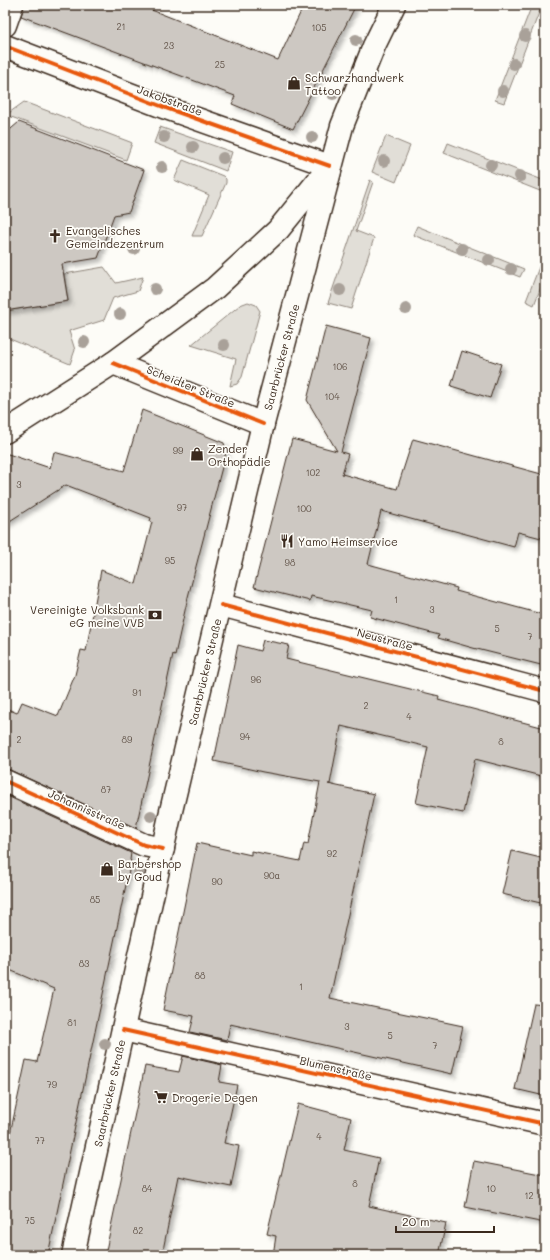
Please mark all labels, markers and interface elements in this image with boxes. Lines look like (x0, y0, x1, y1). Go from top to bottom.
house number: 21 (116, 21, 126, 32)
house number: 105 (312, 22, 326, 33)
house number: 23 (164, 40, 174, 51)
house number: 25 (215, 59, 225, 70)
place label: Schwarzhandwerk Tattoo (305, 70, 404, 98)
shop icon: Schwarzhandwerk Tattoo (286, 75, 302, 91)
street label: Jakobstraße (135, 81, 205, 119)
place label: Evangelisches Gemeindezentrum (66, 223, 164, 251)
church icon: Evangelisches Gemeindezentrum (47, 228, 63, 244)
street label: Saarbrücker Straße (260, 302, 302, 412)
street label: Scheidter Straße (145, 361, 238, 411)
house number: 106 (332, 361, 348, 372)
house number: 104 (325, 391, 340, 402)
place label: Zender Orthopädie (208, 441, 271, 469)
house number: 99 (173, 445, 184, 456)
shop icon: Zender Orthopädie (189, 446, 205, 462)
house number: 102 (306, 467, 320, 478)
house number: 3 (16, 479, 22, 490)
house number: 97 (177, 502, 187, 513)
house number: 100 (296, 503, 312, 514)
restaurant icon: Yamo Heimservice (279, 533, 295, 549)
place label: Yamo Heimservice (298, 534, 398, 549)
house number: 95 (165, 555, 175, 566)
house number: 98 (285, 557, 296, 568)
house number: 1 (394, 594, 398, 605)
place label: Vereinigte Volksbank eG meine VVB (30, 602, 144, 630)
house number: 3 (429, 604, 435, 615)
bank icon: Vereinigte Volksbank eG meine VVB (147, 607, 163, 623)
street label: Saarbrücker Straße (184, 616, 224, 727)
house number: 5 (494, 623, 500, 634)
street label: Neustraße (355, 624, 415, 654)
house number: 7 (527, 631, 533, 642)
house number: 96 (251, 674, 261, 685)
house number: 91 (132, 687, 142, 698)
house number: 2 (363, 700, 369, 711)
house number: 4 (406, 711, 412, 722)
house number: 94 (240, 731, 251, 742)
house number: 2 (16, 734, 22, 745)
house number: 89 (122, 734, 133, 745)
house number: 8 (498, 736, 504, 747)
house number: 87 (101, 784, 111, 795)
street label: Johannisstraße (46, 785, 128, 833)
house number: 92 (327, 848, 337, 859)
place label: Barbershop by Goud (118, 856, 182, 884)
shop icon: Barbershop by Goud (99, 861, 115, 877)
house number: 90a (264, 870, 281, 881)
house number: 90 (212, 876, 223, 887)
house number: 85 (90, 894, 100, 905)
house number: 83 (79, 958, 89, 969)
house number: 88 (195, 970, 206, 981)
house number: 1 (299, 981, 303, 992)
house number: 81 (67, 1017, 77, 1028)
house number: 3 (344, 1021, 350, 1032)
house number: 5 (387, 1030, 393, 1041)
street label: Saarbrücker Straße (90, 1038, 128, 1148)
house number: 7 (432, 1040, 438, 1051)
street label: Blumenstraße (298, 1052, 374, 1084)
house number: 79 (47, 1079, 58, 1090)
supermarket icon: Drogerie Degen (153, 1089, 169, 1105)
place label: Drogerie Degen (172, 1090, 258, 1105)
house number: 4 (316, 1131, 322, 1142)
house number: 77 (35, 1135, 45, 1146)
house number: 8 (352, 1178, 358, 1189)
house number: 84 (142, 1183, 153, 1194)
house number: 10 (486, 1183, 496, 1194)
house number: 12 (524, 1190, 534, 1201)
scale bar (396, 1208, 494, 1234)
text: 20 m (402, 1213, 430, 1229)
house number: 75 (25, 1215, 35, 1226)
house number: 82 (133, 1225, 143, 1236)

